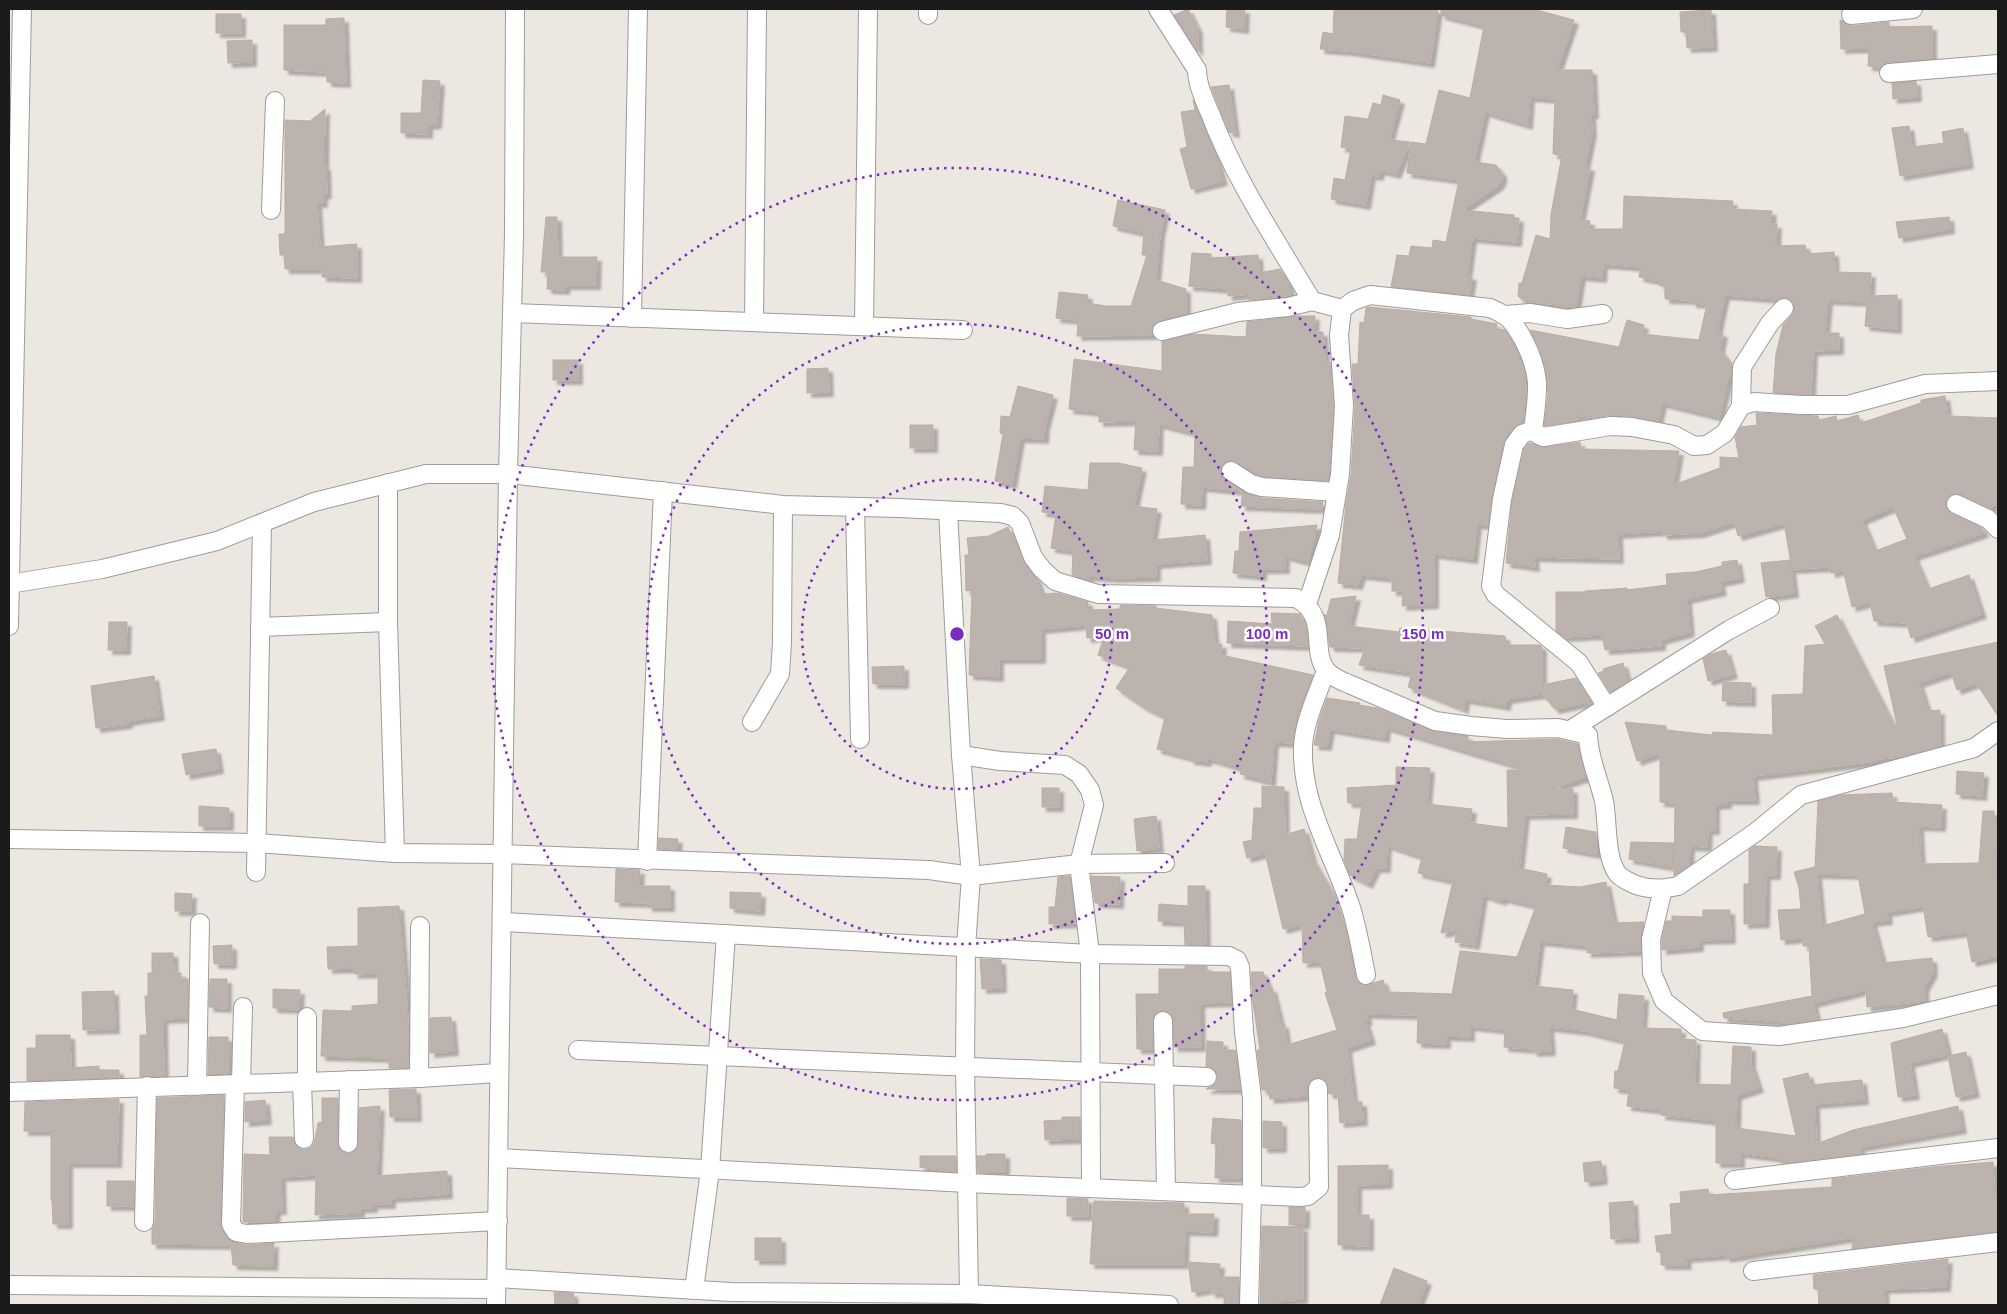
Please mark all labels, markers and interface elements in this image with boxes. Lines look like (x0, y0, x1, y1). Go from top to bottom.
centre of rings (948, 625, 966, 643)
text: 50 m (1095, 625, 1129, 642)
text: 100 m (1246, 625, 1288, 642)
text: 150 m (1402, 625, 1444, 642)

